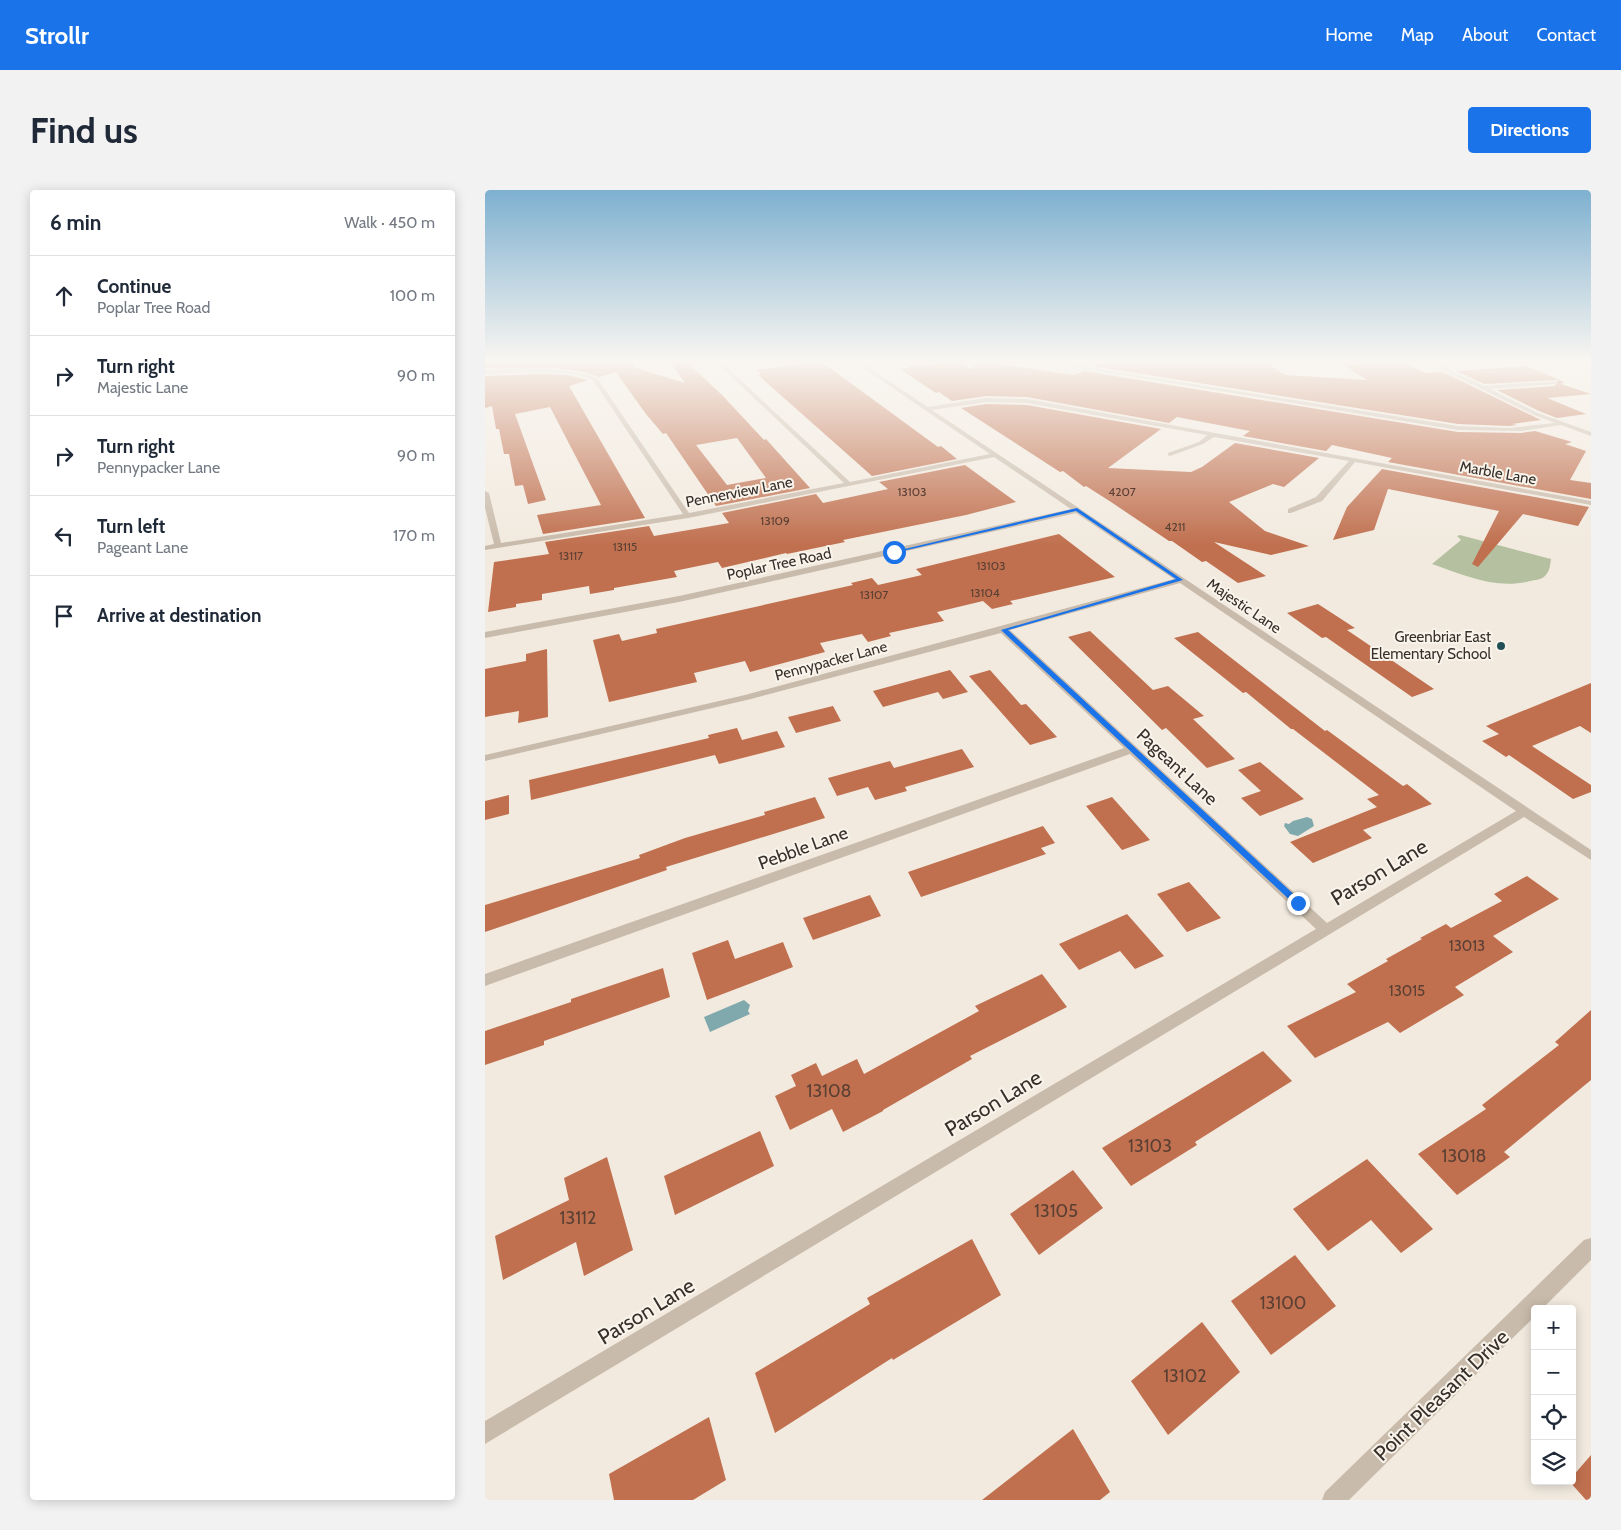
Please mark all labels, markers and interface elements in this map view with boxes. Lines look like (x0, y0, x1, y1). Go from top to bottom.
text: Strollr (25, 21, 89, 50)
text: Home (1325, 24, 1373, 46)
text: Map (1401, 24, 1434, 46)
text: About (1462, 24, 1508, 46)
text: Contact (1536, 24, 1596, 46)
button: Directions (1468, 107, 1591, 153)
text: Find us (30, 109, 138, 152)
text: 6 min (50, 210, 101, 235)
text: Walk · 450 m (344, 213, 435, 232)
text: Continue (97, 275, 171, 298)
icon: ahead (50, 282, 78, 310)
text: 100 m (390, 286, 435, 305)
text: Poplar Tree Road (97, 298, 210, 317)
text: Turn right (97, 355, 175, 378)
icon: right (50, 362, 78, 390)
text: 90 m (397, 366, 435, 385)
text: Majestic Lane (97, 378, 188, 397)
text: Turn right (97, 435, 175, 458)
icon: right (50, 442, 78, 470)
text: 90 m (397, 446, 435, 465)
street label: Marble Lane (1458, 457, 1538, 489)
text: Pennypacker Lane (97, 458, 220, 477)
street label: Pennerview Lane (684, 473, 794, 511)
house number: 13103 (897, 484, 927, 499)
house number: 4207 (1108, 484, 1136, 499)
house number: 13109 (760, 513, 790, 528)
text: Turn left (97, 515, 165, 538)
house number: 4211 (1164, 519, 1186, 534)
icon: left (50, 522, 78, 550)
text: 170 m (393, 526, 435, 545)
text: Pageant Lane (97, 538, 188, 557)
house number: 13115 (613, 539, 637, 554)
route start (883, 541, 906, 564)
street label: Poplar Tree Road (725, 544, 833, 584)
house number: 13117 (559, 548, 583, 563)
house number: 13103 (976, 558, 1006, 573)
street label: Majestic Lane (1204, 575, 1285, 638)
house number: 13104 (970, 585, 1000, 600)
house number: 13107 (860, 587, 888, 602)
icon: arrive (50, 602, 78, 630)
text: Arrive at destination (97, 604, 261, 627)
place label: Greenbriar East Elementary School (1371, 628, 1491, 663)
street label: Pennypacker Lane (773, 637, 889, 685)
marker: Greenbriar East Elementary School (1495, 640, 1507, 652)
street label: Pageant Lane (1132, 724, 1222, 810)
street label: Pebble Lane (755, 822, 851, 874)
street label: Parson Lane (1326, 833, 1432, 911)
route end (1287, 892, 1310, 915)
house number: 13013 (1449, 937, 1485, 955)
house number: 13015 (1389, 982, 1425, 1000)
street label: Parson Lane (940, 1064, 1046, 1142)
house number: 13108 (807, 1080, 851, 1102)
house number: 13103 (1128, 1135, 1172, 1157)
house number: 13018 (1442, 1145, 1486, 1167)
house number: 13105 (1034, 1200, 1078, 1222)
house number: 13112 (560, 1207, 596, 1229)
street label: Parson Lane (593, 1272, 699, 1350)
house number: 13100 (1260, 1292, 1306, 1314)
map controls (1531, 1305, 1576, 1485)
button: + (1531, 1305, 1576, 1350)
street label: Point Pleasant Drive (1368, 1324, 1514, 1466)
button: − (1531, 1350, 1576, 1395)
house number: 13102 (1163, 1365, 1207, 1387)
button: locate (1531, 1395, 1576, 1440)
button: layers (1531, 1440, 1576, 1485)

